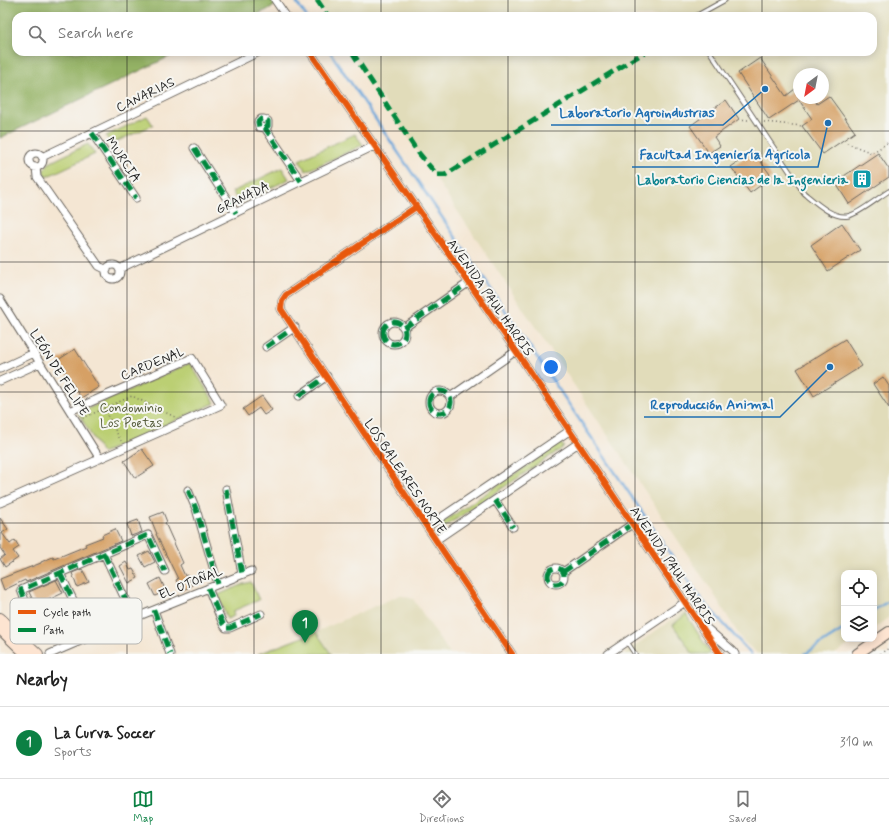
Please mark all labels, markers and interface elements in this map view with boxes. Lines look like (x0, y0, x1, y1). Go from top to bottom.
search box (12, 12, 877, 56)
icon: search (26, 23, 48, 45)
text: Search here (58, 24, 134, 44)
north arrow (793, 68, 829, 104)
street label: CANARIAS (114, 74, 178, 117)
callout: Laboratorio Agroindustrias (551, 99, 723, 125)
text: Laboratorio Agroindustrias (559, 104, 716, 123)
street label: MURCIA (101, 134, 144, 186)
callout: Facultad Ingeniería Agricola (632, 141, 818, 167)
text: Facultad Ingeniería Agricola (639, 146, 811, 165)
building icon: Laboratorio Ciencias de la Ingenieria (851, 168, 873, 190)
place label: Laboratorio Ciencias de la Ingenieria (637, 172, 849, 192)
street label: GRANADA (213, 178, 272, 219)
street label: AVENIDA PAUL HARRIS (443, 236, 537, 361)
street label: LEÓN DE FELIPE (25, 326, 92, 420)
street label: CARDENAL (118, 344, 187, 385)
your location (541, 357, 561, 377)
callout: Reproducción Animal (644, 391, 780, 417)
text: Reproducción Animal (650, 396, 774, 414)
park label: Condominio Los Poetas (99, 400, 163, 432)
street label: LOS BALEARES NORTE (360, 416, 450, 538)
street label: AVENIDA PAUL HARRIS (626, 503, 718, 629)
street label: EL OTOÑAL (156, 563, 225, 604)
map controls (841, 570, 877, 642)
button: locate (841, 570, 877, 606)
legend (10, 598, 142, 644)
text: Cycle path (43, 606, 91, 620)
button: layers (841, 606, 877, 642)
pin: 1 (292, 610, 318, 643)
text: Path (43, 624, 64, 638)
text: Nearby (16, 669, 68, 691)
text: La Curva Soccer (54, 724, 156, 744)
text: 1 (26, 734, 32, 751)
text: 310 m (840, 734, 873, 751)
text: Sports (54, 744, 92, 761)
tab: Map (132, 788, 154, 826)
tab: Directions (419, 788, 464, 826)
tab: Saved (729, 788, 757, 826)

